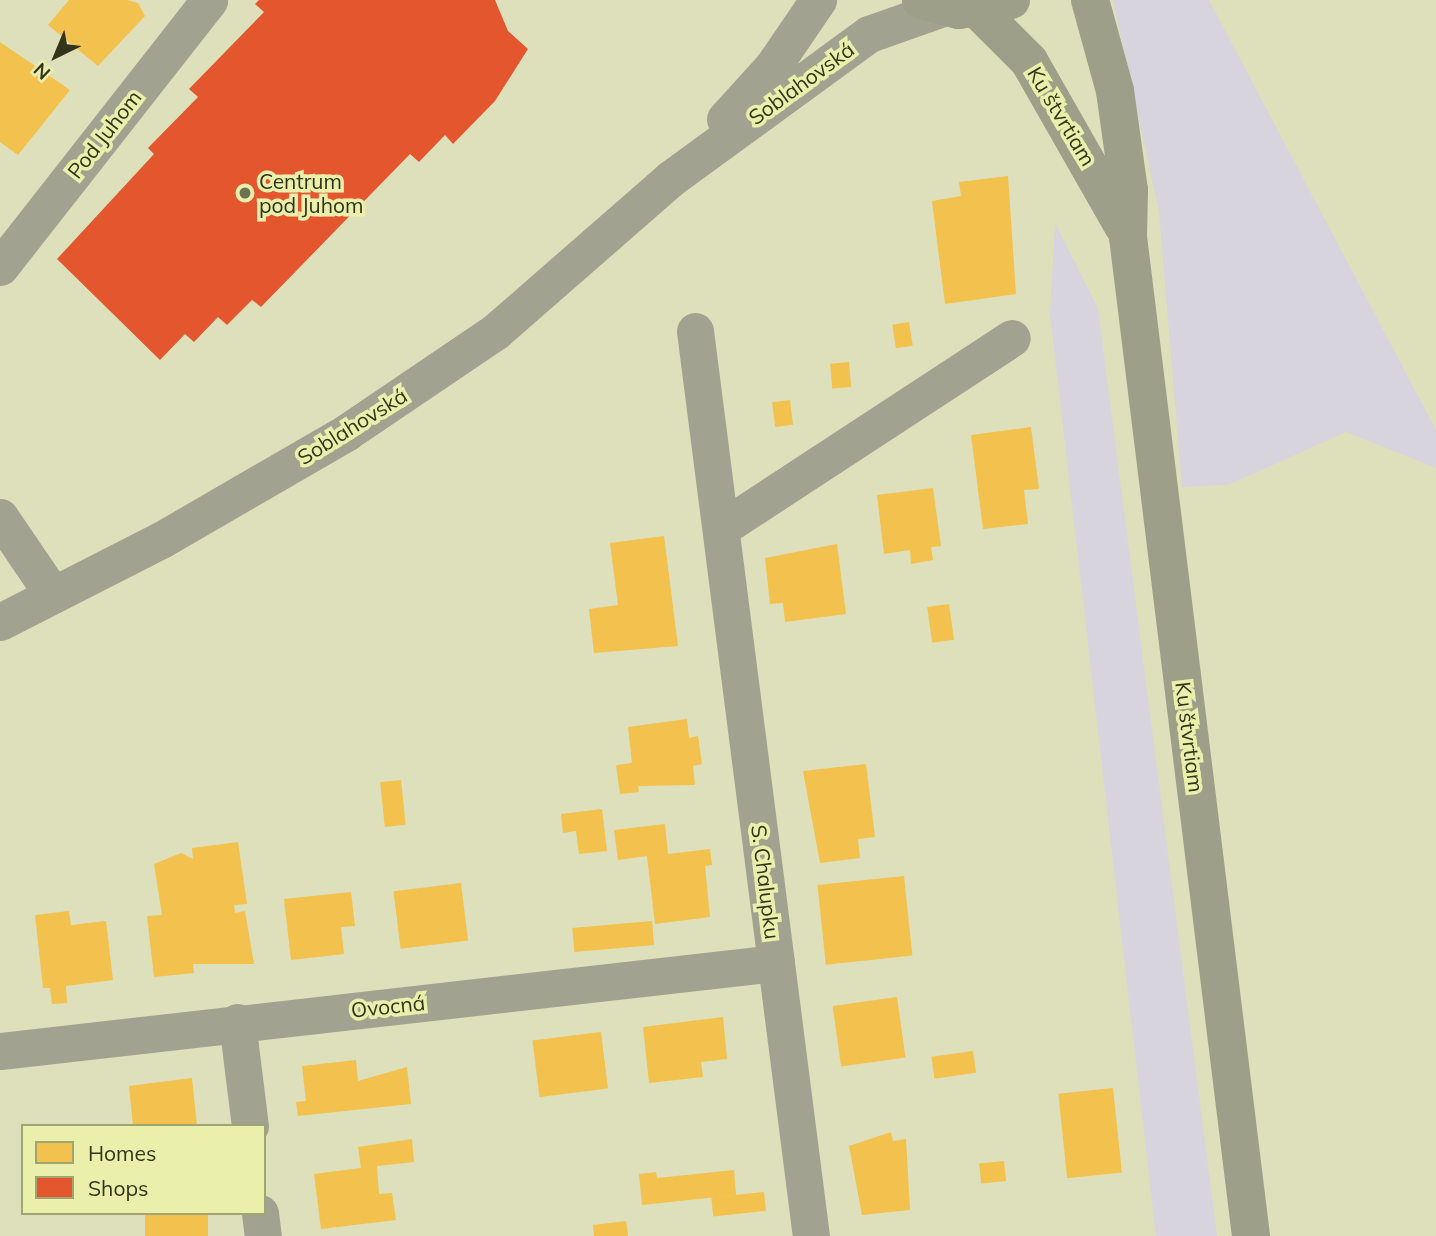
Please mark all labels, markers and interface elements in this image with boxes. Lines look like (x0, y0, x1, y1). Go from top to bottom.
north arrow (21, 21, 91, 91)
street label: Soblahovská (743, 36, 859, 130)
text: N (28, 58, 55, 85)
street label: Ku štvrtiam (1023, 62, 1101, 170)
street label: Pod Juhom (62, 85, 146, 183)
place label: Centrum pod Juhom (259, 168, 363, 218)
marker: Centrum pod Juhom (237, 185, 253, 201)
street label: Soblahovská (293, 382, 411, 470)
street label: Ku štvrtiam (1171, 680, 1209, 794)
street label: S. Chalupku (746, 823, 786, 941)
street label: Ovocná (350, 990, 426, 1022)
legend (21, 1124, 266, 1215)
text: Homes (88, 1140, 156, 1166)
text: Shops (88, 1175, 148, 1201)

